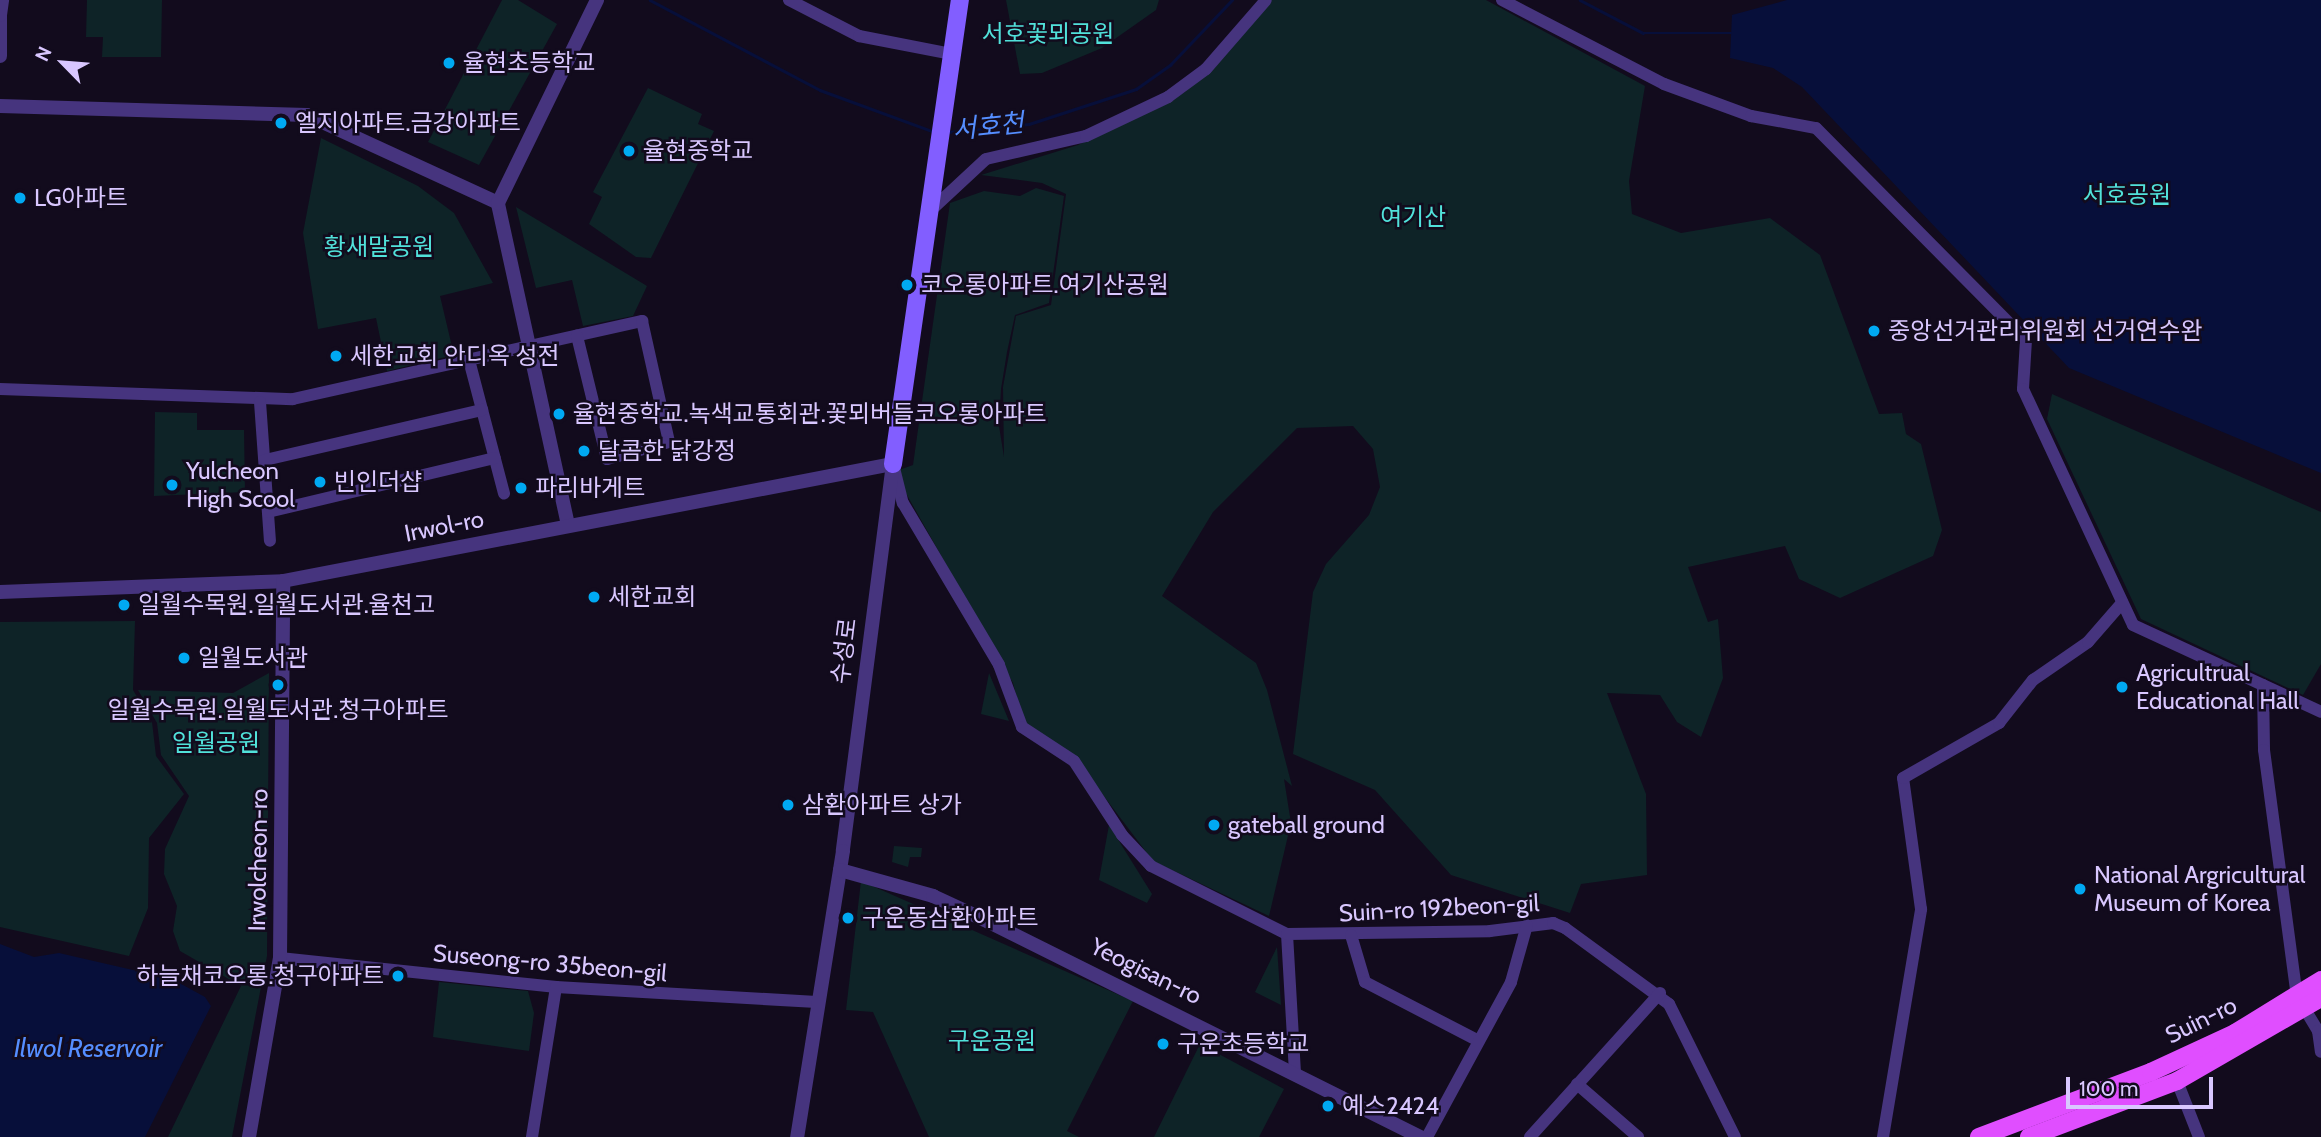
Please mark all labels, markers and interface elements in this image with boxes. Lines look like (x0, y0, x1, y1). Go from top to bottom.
park label: 서호꽃뫼공원 (982, 20, 1114, 48)
north arrow (28, 28, 98, 98)
text: N (30, 43, 57, 65)
place label: 율현초등학교 (463, 49, 595, 77)
marker: 율현초등학교 (441, 55, 457, 71)
water label: 서호천 (951, 108, 1025, 146)
place label: 엘지아파트.금강아파트 (295, 109, 521, 137)
marker: 엘지아파트.금강아파트 (273, 115, 289, 131)
place label: 율현중학교 (643, 137, 753, 165)
marker: 율현중학교 (621, 143, 637, 159)
park label: 서호공원 (2083, 181, 2171, 209)
place label: LG아파트 (34, 184, 128, 212)
marker: LG아파트 (12, 190, 28, 206)
park label: 여기산 (1380, 203, 1446, 231)
park label: 황새말공원 (324, 233, 434, 261)
place label: 코오롱아파트.여기산공원 (921, 271, 1169, 299)
marker: 코오롱아파트.여기산공원 (899, 277, 915, 293)
place label: 중앙선거관리위원회 선거연수완 (1888, 317, 2203, 345)
marker: 중앙선거관리위원회 선거연수완 (1866, 323, 1882, 339)
place label: 세한교회 안디옥 성전 (350, 342, 560, 370)
marker: 세한교회 안디옥 성전 (328, 348, 344, 364)
place label: 율현중학교.녹색교통회관.꽃뫼버들코오롱아파트 (573, 400, 1047, 428)
marker: 율현중학교.녹색교통회관.꽃뫼버들코오롱아파트 (551, 406, 567, 422)
place label: 달콤한 닭강정 (598, 437, 736, 465)
marker: 달콤한 닭강정 (576, 443, 592, 459)
place label: Yulcheon High Scool (186, 457, 295, 513)
place label: 빈인더샵 (334, 468, 422, 496)
marker: 빈인더샵 (312, 474, 328, 490)
place label: 파리바게트 (535, 474, 645, 502)
marker: Yulcheon High Scool (164, 477, 180, 493)
marker: 파리바게트 (513, 480, 529, 496)
street label: Irwol-ro (402, 504, 486, 548)
place label: 세한교회 (608, 583, 696, 611)
marker: 세한교회 (586, 589, 602, 605)
place label: 일월수목원.일월도서관.율천고 (138, 591, 435, 619)
marker: 일월수목원.일월도서관.율천고 (116, 597, 132, 613)
street label: 수성로 (826, 616, 862, 686)
place label: 일월도서관 (198, 644, 308, 672)
marker: 일월도서관 (176, 650, 192, 666)
place label: Agricultrual Educational Hall (2136, 659, 2299, 715)
marker: 일월수목원.일월도서관.청구아파트 (270, 677, 286, 693)
marker: Agricultrual Educational Hall (2114, 679, 2130, 695)
place label: 일월수목원.일월도서관.청구아파트 (107, 696, 449, 724)
park label: 일월공원 (172, 729, 260, 757)
street label: Irwolcheon-ro (242, 788, 274, 932)
place label: 삼환아파트 상가 (802, 791, 962, 819)
marker: 삼환아파트 상가 (780, 797, 796, 813)
place label: gateball ground (1228, 811, 1385, 839)
marker: gateball ground (1206, 817, 1222, 833)
place label: National Argricultural Museum of Korea (2094, 861, 2305, 917)
marker: National Argricultural Museum of Korea (2072, 881, 2088, 897)
street label: Suin-ro 192beon-gil (1338, 888, 1540, 928)
place label: 구운동삼환아파트 (862, 904, 1039, 932)
marker: 구운동삼환아파트 (840, 910, 856, 926)
street label: Yeogisan-ro (1086, 932, 1206, 1010)
street label: Suseong-ro 35beon-gil (432, 938, 668, 988)
place label: 하늘채코오롱.청구아파트 (136, 962, 384, 990)
marker: 하늘채코오롱.청구아파트 (390, 968, 406, 984)
street label: Suin-ro (2161, 990, 2241, 1050)
park label: 구운공원 (948, 1027, 1036, 1055)
place label: 구운초등학교 (1177, 1030, 1309, 1058)
water label: Ilwol Reservoir (14, 1033, 162, 1065)
marker: 구운초등학교 (1155, 1036, 1171, 1052)
scale bar (2069, 1064, 2216, 1108)
text: 100 m (2079, 1076, 2138, 1101)
place label: 예스2424 (1342, 1092, 1439, 1120)
marker: 예스2424 (1320, 1098, 1336, 1114)

